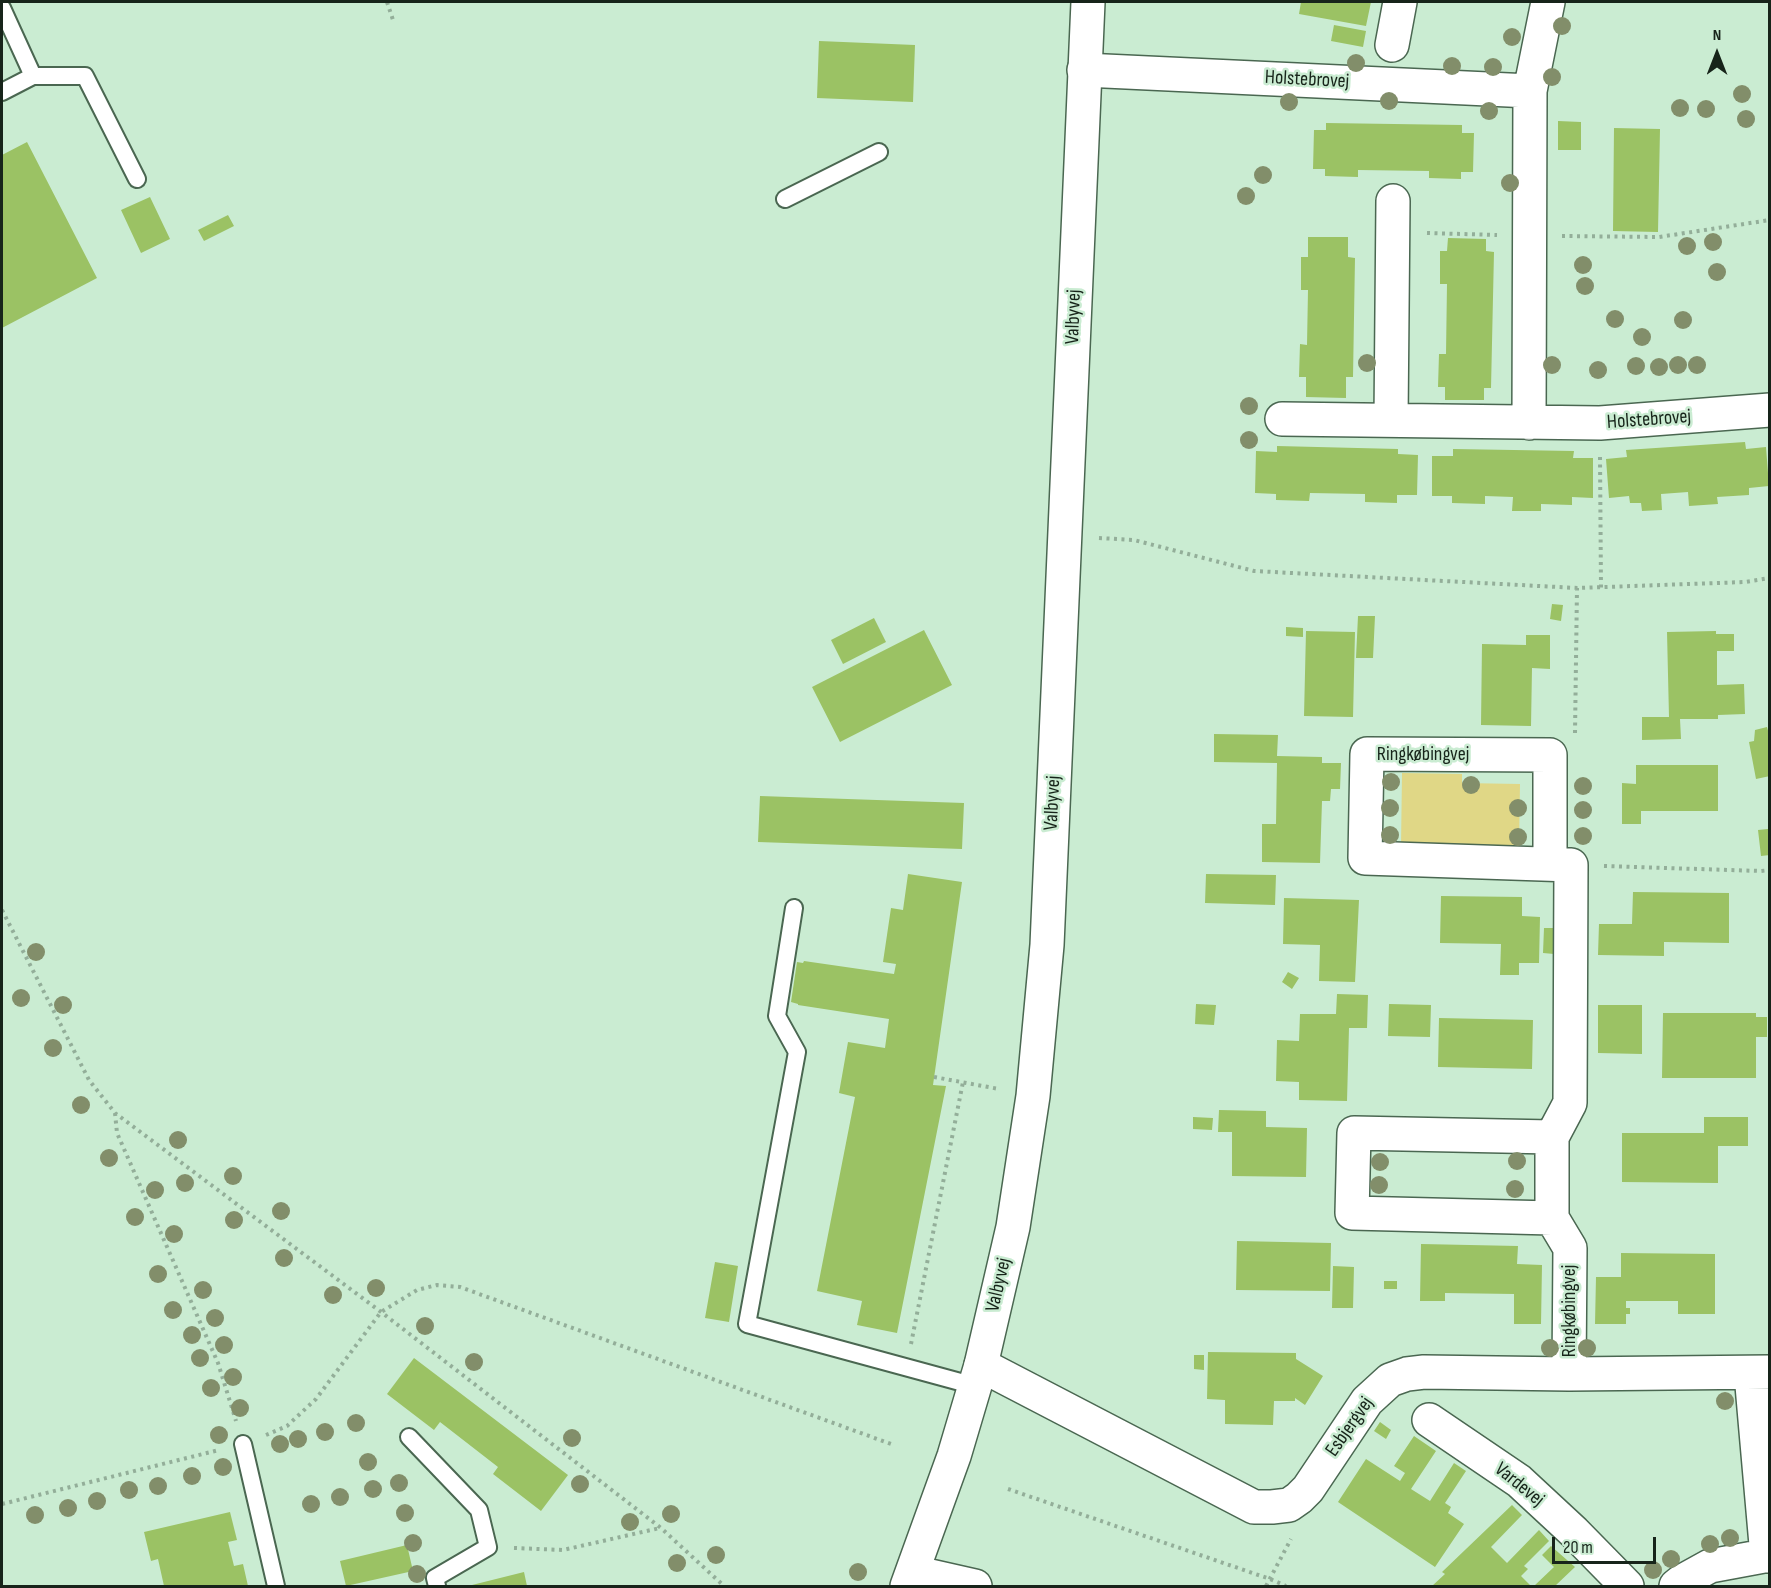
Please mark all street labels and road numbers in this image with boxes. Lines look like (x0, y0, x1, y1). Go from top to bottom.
street label: Holstebrovej (1264, 66, 1350, 94)
street label: Valbyvej (1061, 289, 1087, 345)
street label: Holstebrovej (1606, 405, 1692, 435)
street label: Ringkøbingvej (1377, 743, 1469, 767)
street label: Valbyvej (1040, 775, 1066, 831)
street label: Valbyvej (981, 1256, 1017, 1314)
street label: Ringkøbingvej (1558, 1265, 1582, 1357)
street label: Esbjergvej (1321, 1393, 1379, 1461)
street label: Vardevej (1489, 1458, 1549, 1512)

